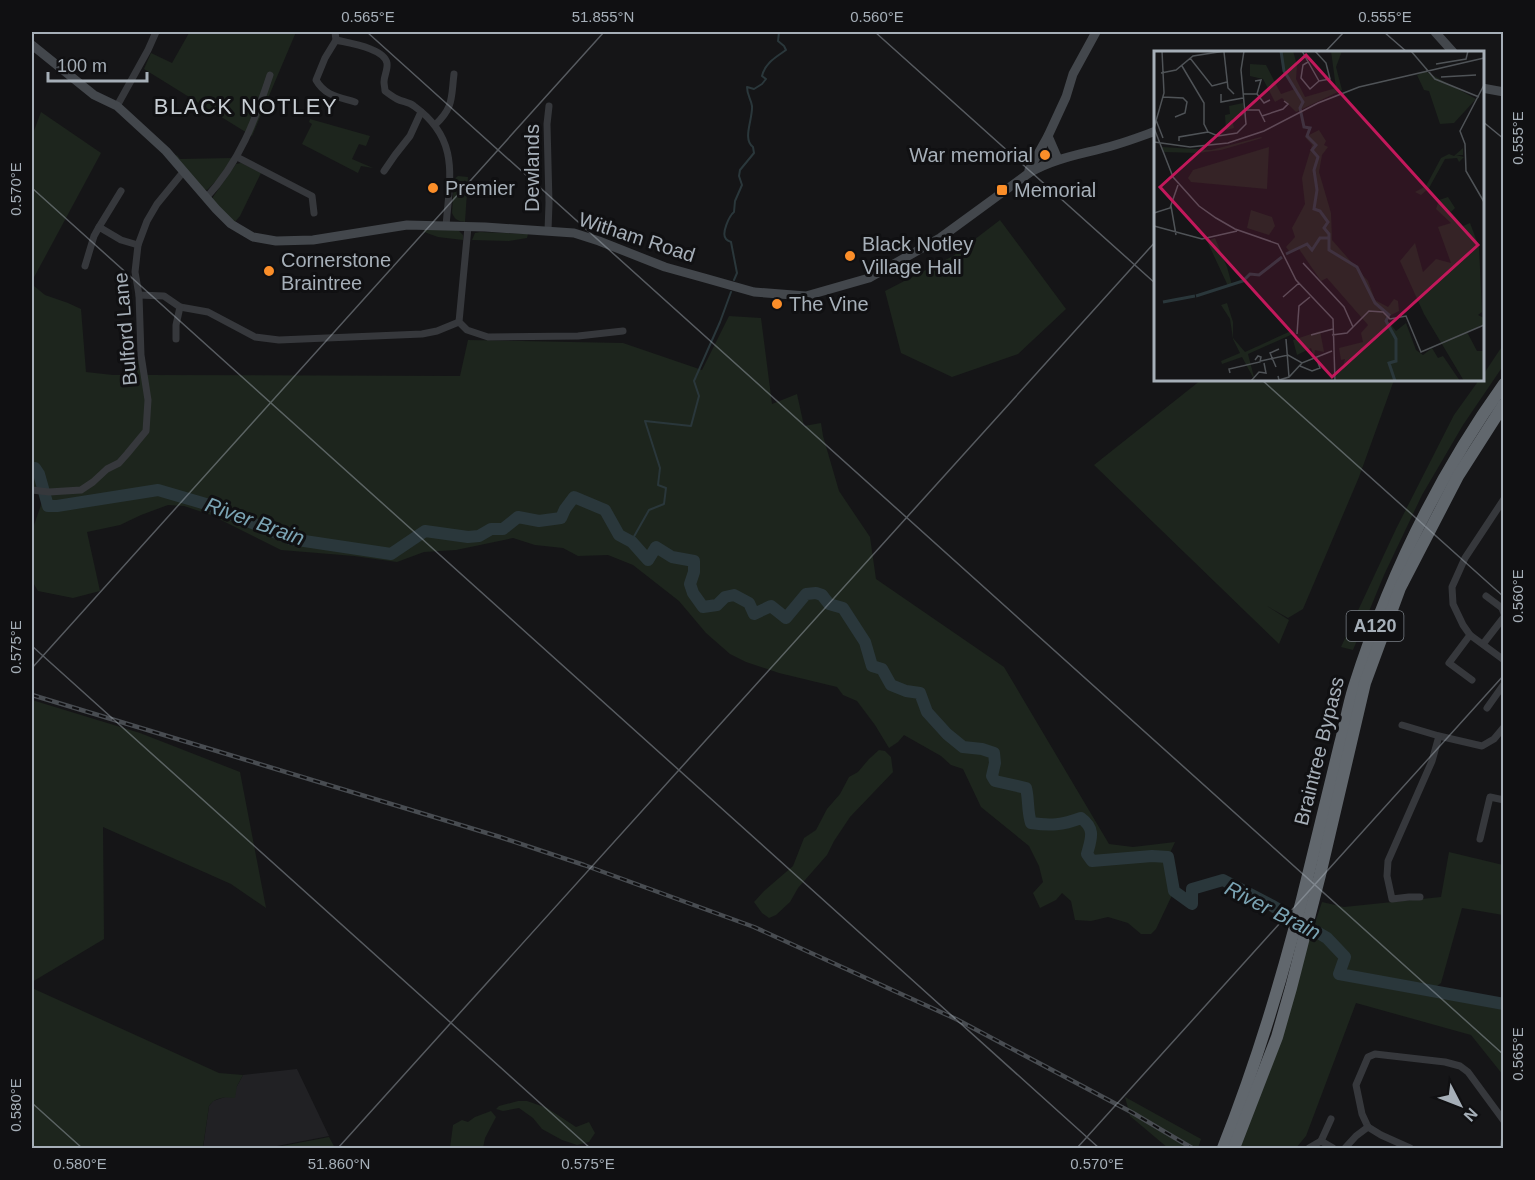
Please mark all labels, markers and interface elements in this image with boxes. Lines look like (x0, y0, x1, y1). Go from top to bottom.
text: 0.565°E (341, 8, 395, 25)
text: 51.855°N (572, 8, 634, 25)
text: 0.560°E (850, 8, 904, 25)
text: 0.555°E (1358, 8, 1412, 25)
scale bar (48, 45, 147, 83)
inset map (1154, 51, 1484, 381)
text: 100 m (57, 56, 107, 76)
district label: BLACK NOTLEY (154, 94, 338, 119)
text: 0.555°E (1509, 111, 1526, 165)
street label: Dewlands (521, 124, 543, 212)
place label: War memorial (909, 144, 1033, 166)
marker: War memorial (1038, 148, 1052, 162)
text: 0.570°E (7, 162, 24, 216)
place label: Premier (445, 177, 515, 199)
place label: Memorial (1014, 179, 1096, 201)
marker: Premier (426, 181, 440, 195)
marker: Memorial (995, 183, 1009, 197)
street label: Witham Road (576, 208, 698, 266)
place label: Black Notley Village Hall (862, 233, 973, 278)
place label: Cornerstone Braintree (281, 249, 391, 294)
marker: Black Notley Village Hall (843, 249, 857, 263)
marker: Cornerstone Braintree (262, 264, 276, 278)
street label: Bulford Lane (109, 272, 141, 386)
place label: The Vine (789, 293, 869, 315)
marker: The Vine (770, 297, 784, 311)
water label: River Brain (202, 492, 308, 550)
text: 0.560°E (1509, 569, 1526, 623)
road number: A120 (1346, 611, 1404, 641)
text: 0.575°E (7, 620, 24, 674)
street label: Braintree Bypass (1290, 674, 1348, 828)
water label: River Brain (1222, 876, 1324, 944)
text: 0.565°E (1509, 1027, 1526, 1081)
north arrow (1430, 1075, 1490, 1135)
text: 0.580°E (7, 1078, 24, 1132)
text: N (1461, 1105, 1481, 1125)
text: 0.580°E (53, 1155, 107, 1172)
text: 51.860°N (308, 1155, 370, 1172)
text: 0.575°E (561, 1155, 615, 1172)
text: 0.570°E (1070, 1155, 1124, 1172)

